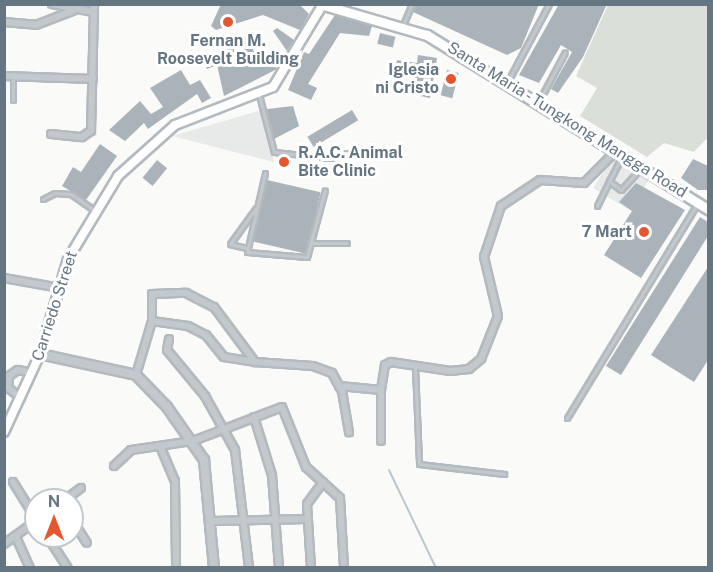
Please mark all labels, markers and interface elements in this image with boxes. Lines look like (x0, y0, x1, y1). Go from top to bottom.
marker: Fernan M. Roosevelt Building (221, 15, 235, 29)
place label: Fernan M. Roosevelt Building (157, 31, 299, 69)
street label: Santa Maria - Tungkong Mangga Road (442, 37, 692, 203)
place label: Iglesia ni Cristo (375, 60, 439, 98)
marker: Iglesia ni Cristo (444, 72, 458, 86)
place label: R.A.C. Animal Bite Clinic (298, 143, 403, 181)
marker: R.A.C. Animal Bite Clinic (275, 153, 293, 171)
place label: 7 Mart (581, 222, 632, 242)
marker: 7 Mart (637, 225, 651, 239)
street label: Carriedo Street (28, 249, 82, 363)
north arrow (24, 488, 84, 548)
text: N (48, 492, 60, 511)

